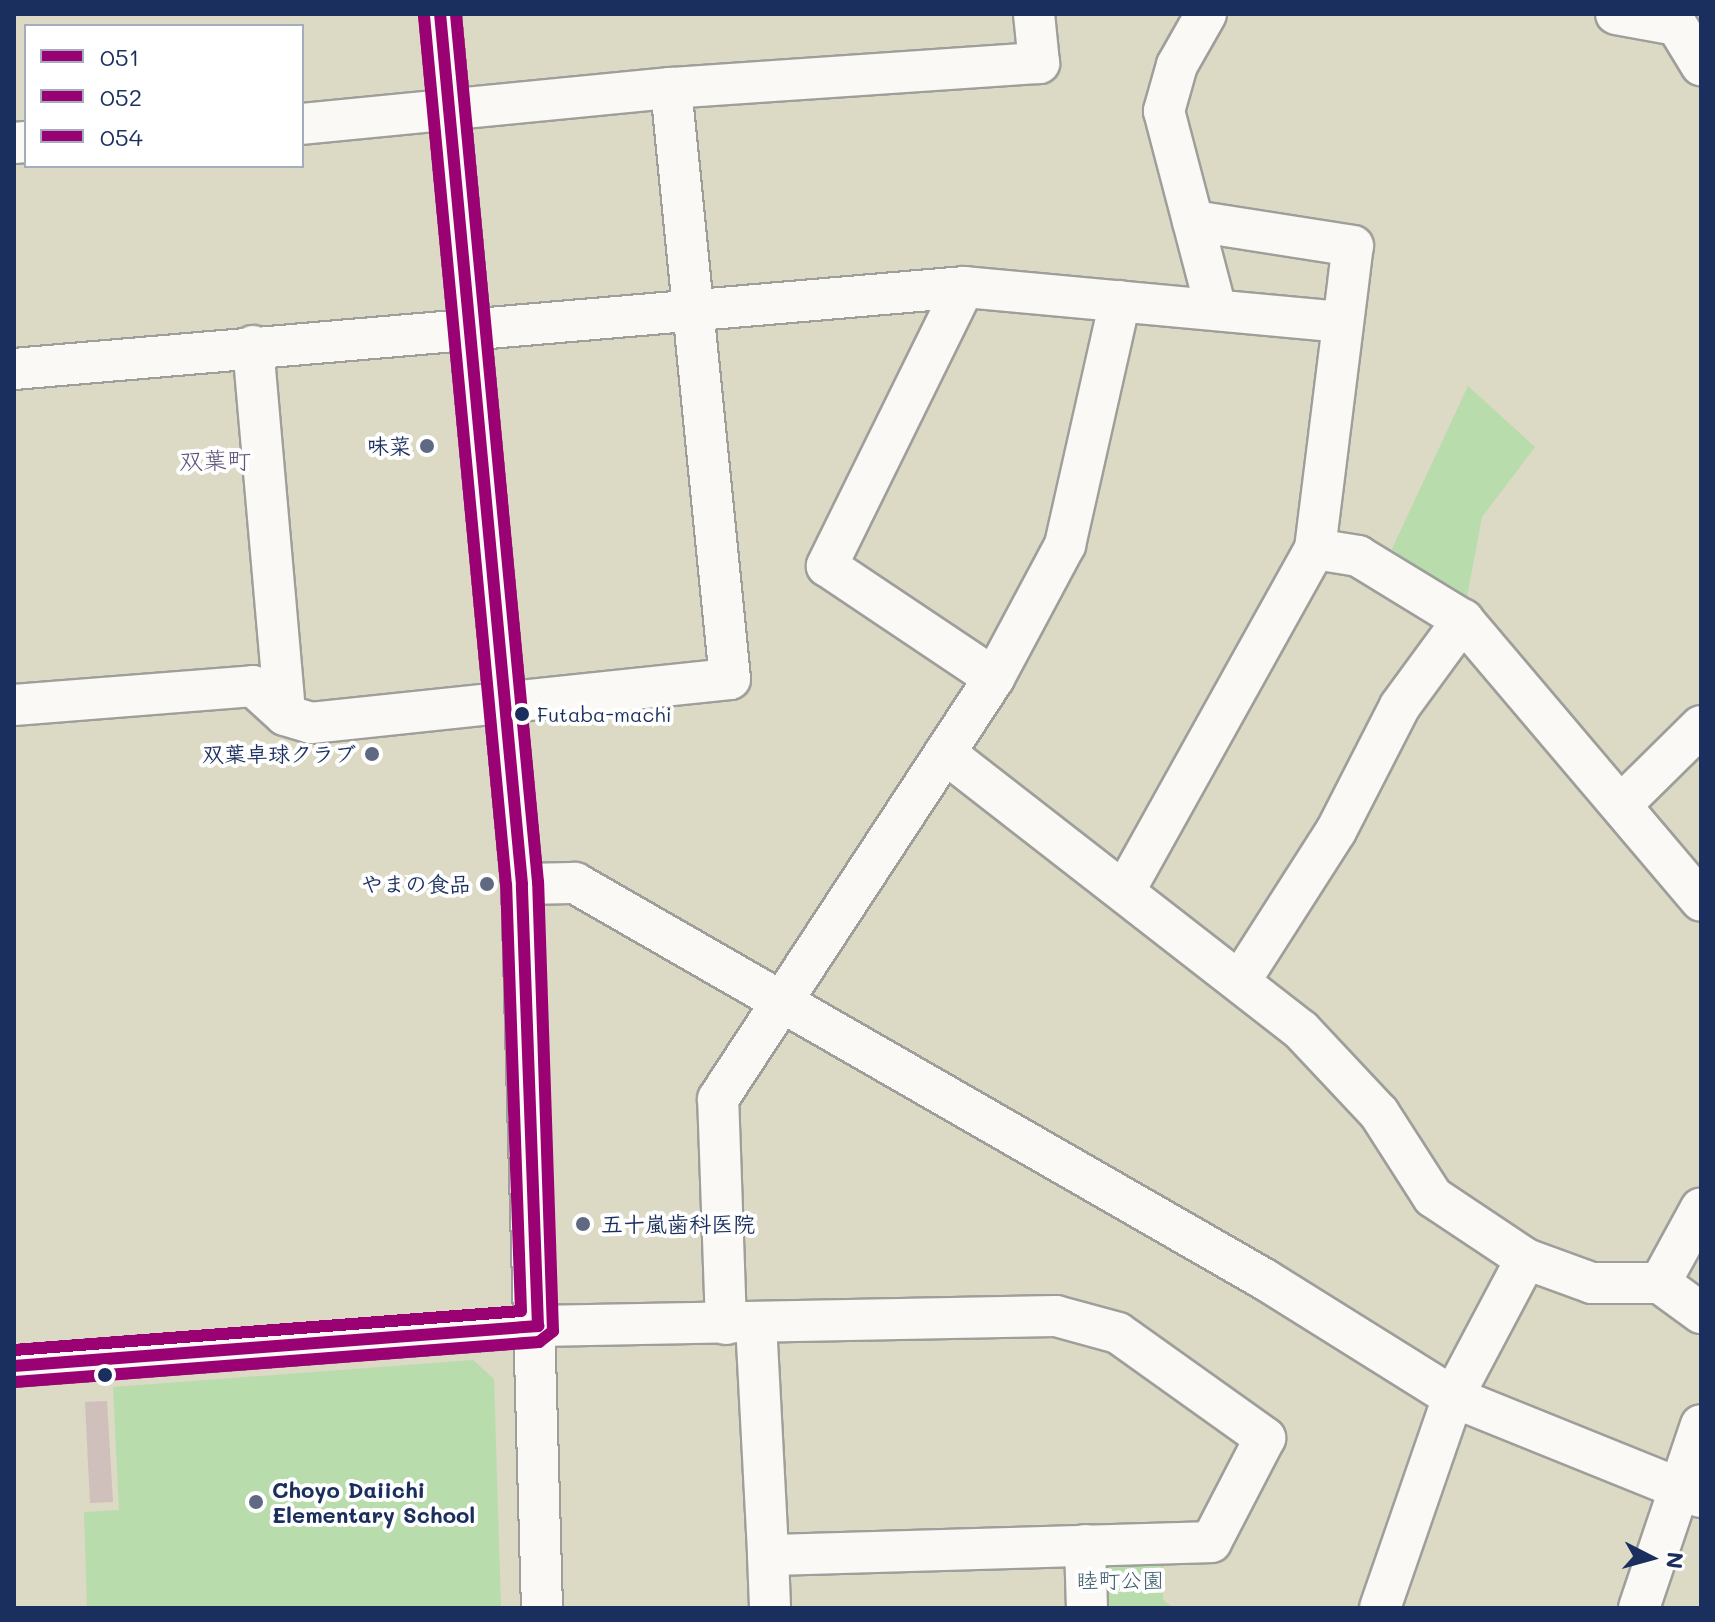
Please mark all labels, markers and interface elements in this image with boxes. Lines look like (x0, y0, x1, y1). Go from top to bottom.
legend (24, 24, 304, 168)
text: 051 (100, 41, 140, 72)
text: 052 (100, 81, 142, 112)
text: 054 (100, 121, 143, 152)
place label: 味菜 (367, 433, 411, 459)
marker: 味菜 (418, 437, 436, 455)
district label: 双葉町 (179, 446, 251, 474)
place label: Futaba-machi (537, 702, 672, 726)
marker: Futaba-machi (514, 706, 530, 722)
place label: 双葉卓球クラブ (202, 741, 356, 767)
marker: 双葉卓球クラブ (363, 745, 381, 763)
place label: やまの食品 (361, 871, 471, 897)
marker: やまの食品 (478, 875, 496, 893)
place label: 五十嵐歯科医院 (601, 1211, 755, 1237)
marker: 五十嵐歯科医院 (572, 1213, 594, 1235)
unlabelled marker (97, 1367, 113, 1383)
place label: Choyo Daiichi Elementary School (272, 1476, 475, 1528)
marker: Choyo Daiichi Elementary School (247, 1493, 265, 1511)
north arrow (1611, 1518, 1691, 1598)
text: N (1660, 1551, 1691, 1570)
park label: 睦町公園 (1076, 1567, 1164, 1593)

